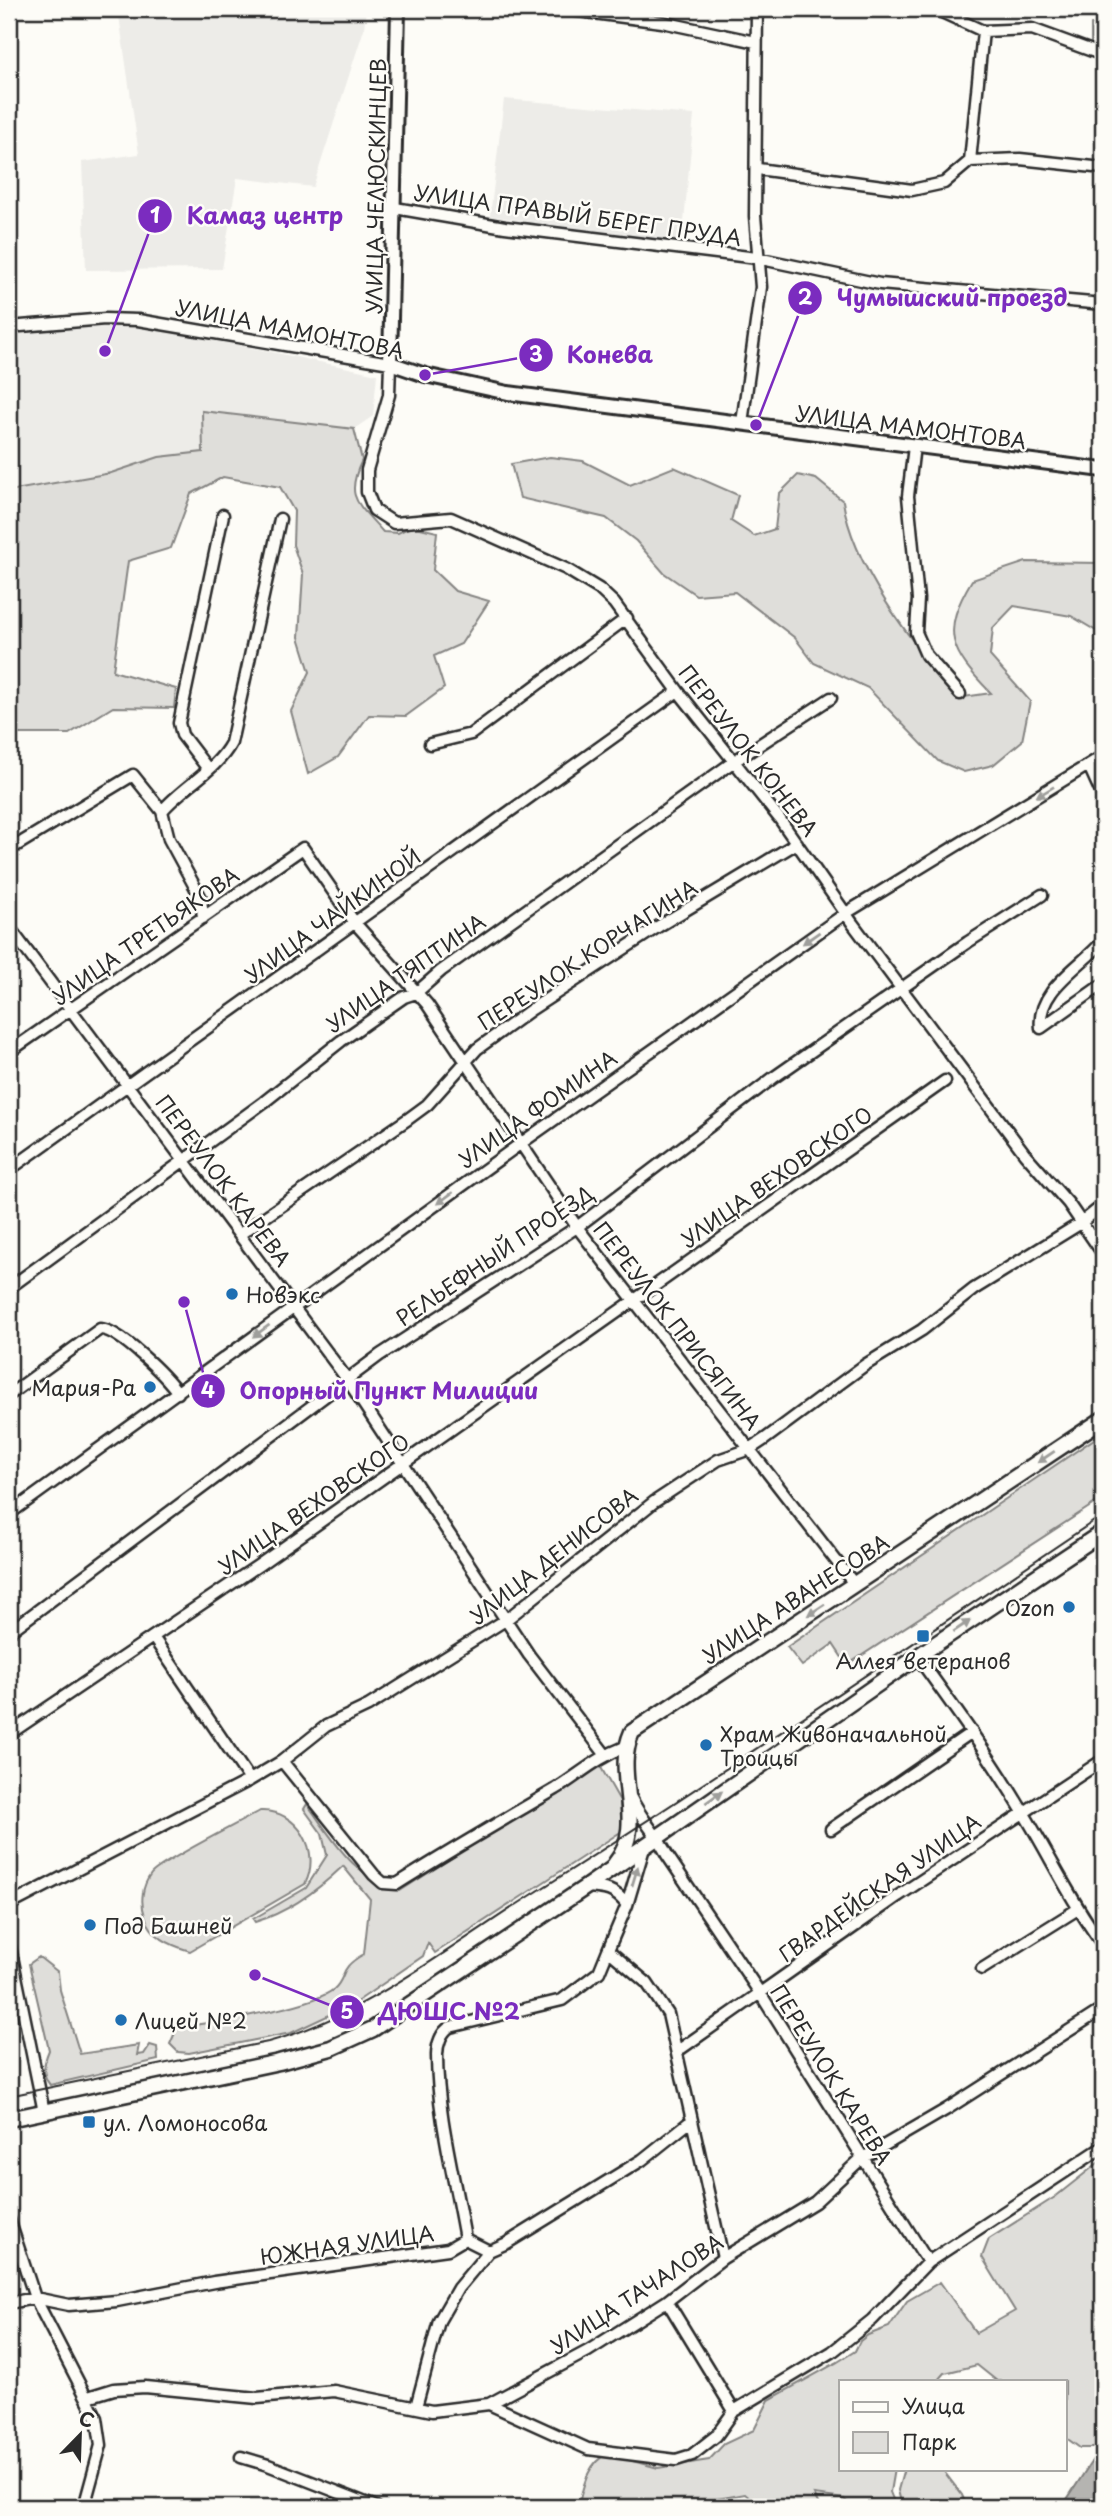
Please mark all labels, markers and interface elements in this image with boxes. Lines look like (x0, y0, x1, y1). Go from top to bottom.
street label: УЛИЦА ЧЕЛЮСКИНЦЕВ (357, 58, 393, 314)
street label: УЛИЦА ПРАВЫЙ БЕРЕГ ПРУДА (412, 175, 744, 253)
callout: Камаз центр (138, 194, 358, 238)
text: Камаз центр (187, 197, 343, 232)
text: 1 (150, 198, 160, 230)
callout: Чумышский проезд (787, 276, 1081, 320)
text: Чумышский проезд (837, 279, 1068, 314)
text: 2 (798, 280, 813, 312)
street label: УЛИЦА МАМОНТОВА (173, 290, 407, 366)
callout: Конева (518, 333, 667, 377)
text: Конева (567, 336, 654, 371)
text: 3 (529, 337, 543, 369)
street label: УЛИЦА МАМОНТОВА (794, 396, 1028, 456)
street label: ПЕРЕУЛОК КОНЕВА (672, 657, 826, 843)
one-way arrow (1035, 785, 1054, 798)
street label: УЛИЦА ЧАЙКИНОЙ (237, 840, 427, 990)
street label: УЛИЦА ТРЕТЬЯКОВА (45, 858, 245, 1012)
street label: ПЕРЕУЛОК КОРЧАГИНА (471, 871, 703, 1037)
street label: УЛИЦА ТЯПТИНА (319, 905, 491, 1039)
one-way arrow (802, 931, 820, 945)
street label: УЛИЦА ФОМИНА (451, 1041, 623, 1175)
street label: ПЕРЕУЛОК КАРЕВА (149, 1087, 299, 1273)
street label: УЛИЦА ВЕХОВСКОГО (674, 1098, 878, 1254)
street label: РЕЛЬЕФНЫЙ ПРОЕЗД (389, 1177, 599, 1333)
one-way arrow (436, 1190, 454, 1204)
street label: ПЕРЕУЛОК ПРИСЯГИНА (586, 1214, 770, 1436)
place label: Новэкс (246, 1278, 320, 1310)
marker: Новэкс (224, 1286, 240, 1302)
one-way arrow (252, 1324, 270, 1338)
callout: Опорный Пункт Милиции (190, 1369, 553, 1413)
place label: Мария-Ра (32, 1371, 136, 1403)
text: Опорный Пункт Милиции (239, 1372, 539, 1407)
text: 4 (201, 1373, 215, 1405)
marker: Мария-Ра (142, 1379, 158, 1395)
street label: УЛИЦА ВЕХОВСКОГО (211, 1425, 415, 1581)
one-way arrow (1037, 1450, 1056, 1463)
street label: УЛИЦА ДЕНИСОВА (462, 1479, 644, 1631)
street label: УЛИЦА АВАНЕСОВА (695, 1525, 895, 1671)
place label: Ozon (1005, 1591, 1055, 1623)
marker: Ozon (1061, 1599, 1077, 1615)
one-way arrow (806, 1604, 826, 1617)
one-way arrow (953, 1619, 971, 1633)
marker: Аллея ветеранов (915, 1628, 931, 1644)
place label: Аллея ветеранов (835, 1644, 1011, 1676)
place label: Храм Живоначальной Троицы (720, 1717, 947, 1773)
marker: Храм Живоначальной Троицы (698, 1737, 714, 1753)
one-way arrow (705, 1790, 723, 1804)
street label: ГВАРДЕЙСКАЯ УЛИЦА (771, 1805, 987, 1969)
one-way arrow (631, 1865, 641, 1886)
place label: Под Башней (104, 1909, 233, 1941)
marker: Под Башней (82, 1917, 98, 1933)
street label: ПЕРЕУЛОК КАРЕВА (763, 1977, 901, 2171)
callout: ДЮШС №2 (329, 1990, 534, 2034)
text: ДЮШС №2 (377, 1993, 520, 2028)
text: 5 (340, 1994, 354, 2026)
place label: Лицей №2 (135, 2004, 247, 2036)
marker: Лицей №2 (113, 2012, 129, 2028)
place label: ул. Ломоносова (103, 2106, 267, 2138)
marker: ул. Ломоносова (81, 2114, 97, 2130)
street label: ЮЖНАЯ УЛИЦА (258, 2216, 436, 2272)
street label: УЛИЦА ТАЧАЛОВА (543, 2225, 729, 2361)
legend (839, 2380, 1066, 2470)
text: Улица (902, 2389, 965, 2421)
north arrow (46, 2400, 116, 2470)
text: С (75, 2403, 99, 2434)
text: Парк (902, 2425, 957, 2457)

